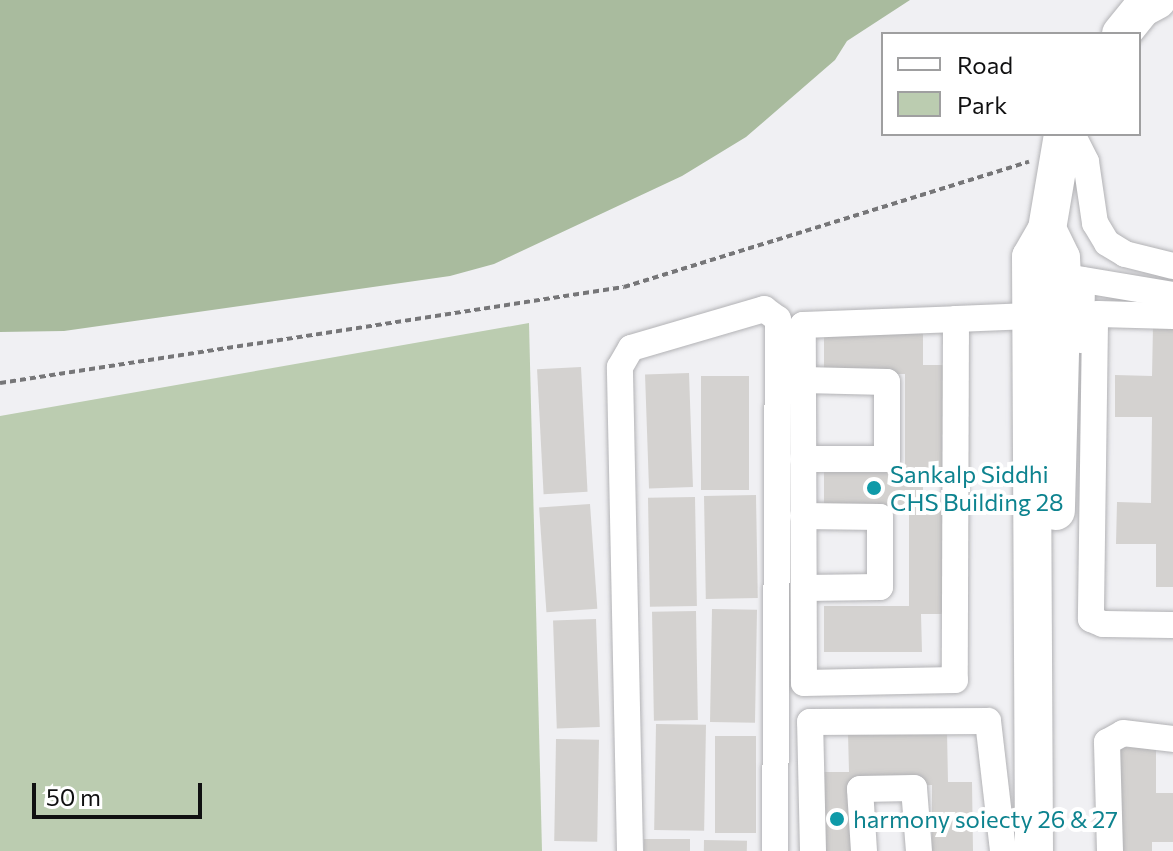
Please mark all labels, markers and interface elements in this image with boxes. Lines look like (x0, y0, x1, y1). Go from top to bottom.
legend (881, 32, 1141, 136)
text: Road (957, 50, 1013, 79)
text: Park (957, 90, 1007, 119)
place label: Sankalp Siddhi CHS Building 28 (890, 460, 1063, 516)
marker: Sankalp Siddhi CHS Building 28 (865, 479, 883, 497)
scale bar (36, 767, 206, 817)
text: 50 m (46, 782, 101, 811)
place label: harmony soiecty 26 & 27 (853, 805, 1118, 833)
marker: harmony soiecty 26 & 27 (828, 810, 846, 828)

